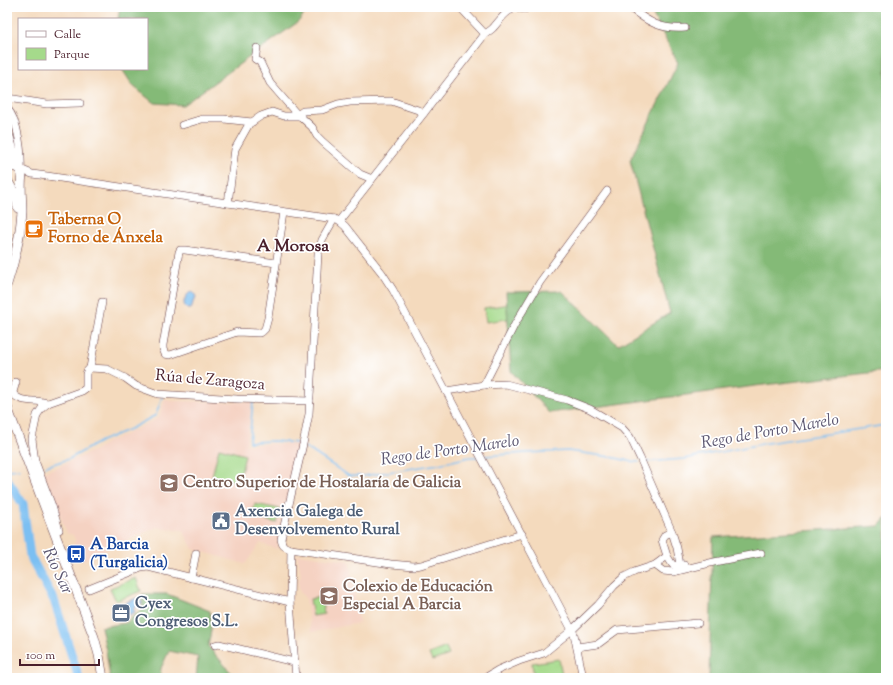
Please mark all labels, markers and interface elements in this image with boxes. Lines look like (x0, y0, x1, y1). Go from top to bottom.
legend (18, 18, 148, 70)
text: Calle (54, 26, 82, 44)
text: Parque (54, 46, 90, 64)
place label: Taberna O Forno de Ánxela (48, 209, 163, 250)
cafe icon: Taberna O Forno de Ánxela (23, 218, 45, 240)
district label: A Morosa (257, 235, 329, 259)
street label: Rúa de Zaragoza (154, 365, 266, 397)
water label: Rego de Porto Marelo (699, 408, 841, 456)
water label: Rego de Porto Marelo (379, 429, 521, 473)
school or university icon: Centro Superior de Hostalaría de Galicia (158, 472, 180, 494)
place label: Centro Superior de Hostalaría de Galicia (183, 472, 462, 495)
place label: Axencia Galega de Desenvolvemento Rural (235, 501, 400, 542)
public building icon: Axencia Galega de Desenvolvemento Rural (210, 510, 232, 532)
place label: A Barcia (Turgalicia) (90, 534, 168, 575)
bus stop icon: A Barcia (Turgalicia) (65, 543, 87, 565)
water label: Río Sar (36, 544, 78, 598)
place label: Colexio de Educación Especial A Barcia (343, 576, 493, 617)
school or university icon: Colexio de Educación Especial A Barcia (318, 585, 340, 607)
place label: Cyex Congresos S.L. (135, 593, 238, 634)
office icon: Cyex Congresos S.L. (110, 602, 132, 624)
scale bar (20, 641, 99, 667)
text: 100 m (26, 647, 55, 665)

